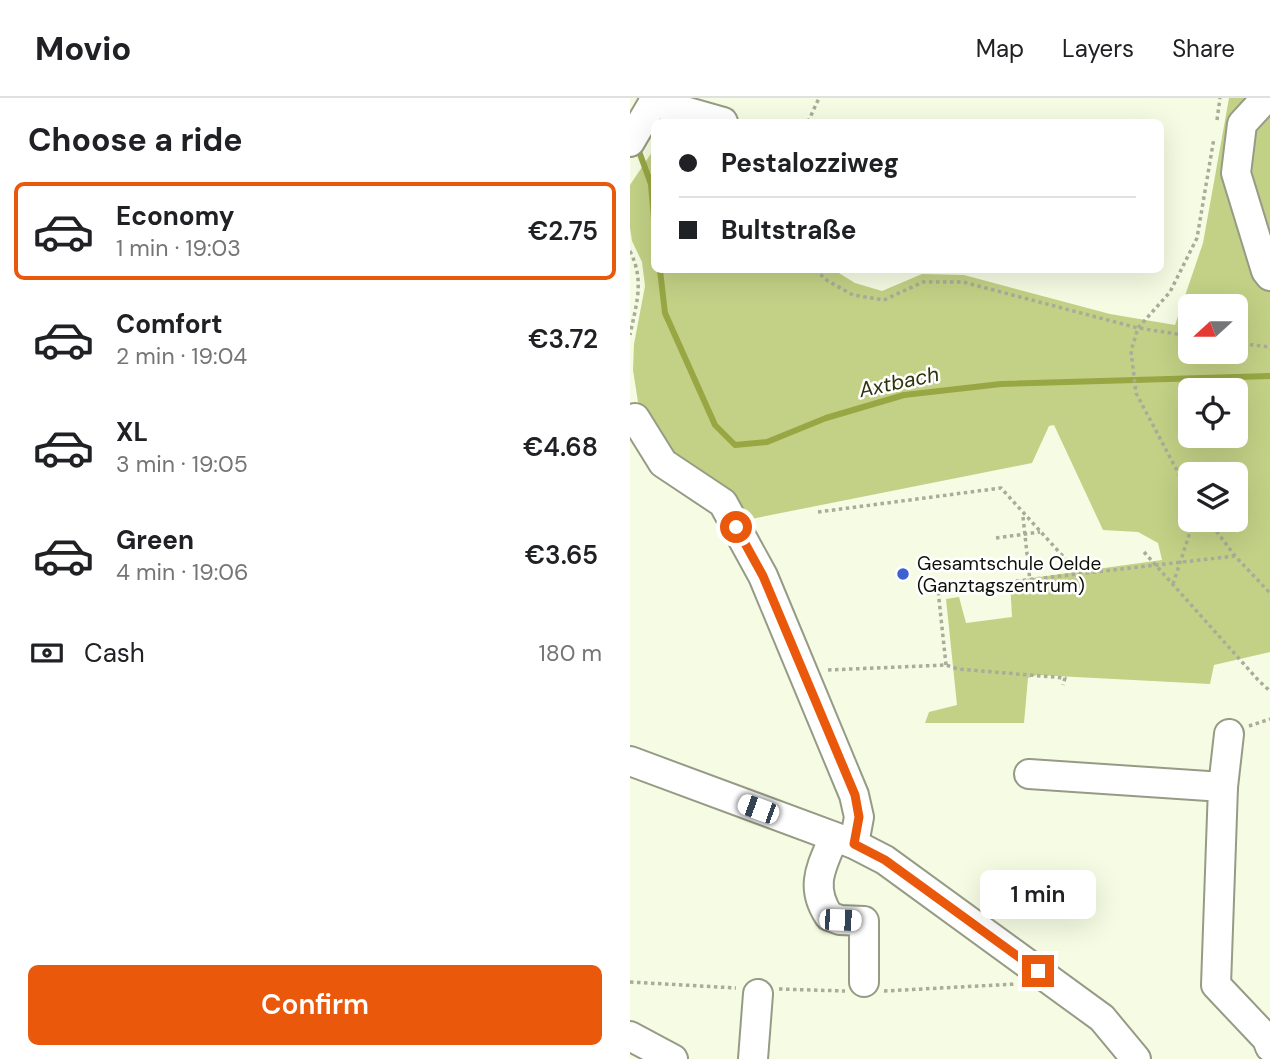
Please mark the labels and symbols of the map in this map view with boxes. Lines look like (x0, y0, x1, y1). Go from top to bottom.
north arrow (1178, 294, 1248, 364)
water label: Axtbach (855, 360, 942, 404)
route start (720, 511, 752, 543)
place label: Gesamtschule Oelde (Ganztagszentrum) (917, 551, 1101, 598)
marker: Gesamtschule Oelde (Ganztagszentrum) (895, 566, 911, 582)
car (735, 792, 782, 826)
callout: 1 min (980, 870, 1096, 918)
car (819, 909, 862, 931)
route end (1022, 955, 1054, 987)

